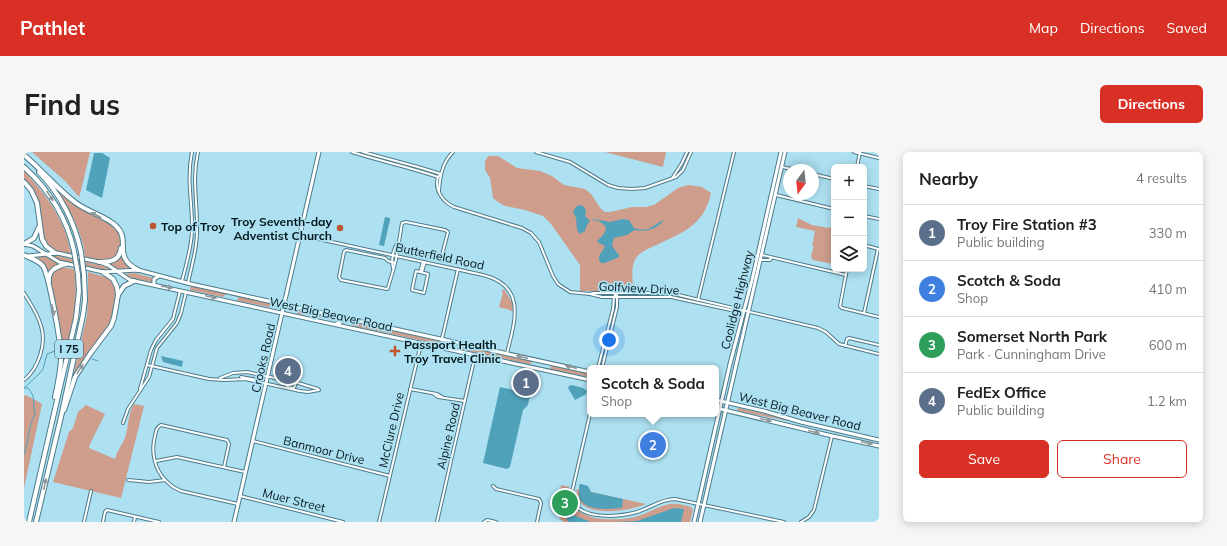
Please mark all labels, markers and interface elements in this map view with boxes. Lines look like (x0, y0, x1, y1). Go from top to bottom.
text: Pathlet (20, 16, 85, 40)
text: Map (1029, 19, 1058, 37)
text: Directions (1080, 19, 1145, 37)
text: Saved (1167, 19, 1207, 37)
button: Directions (1100, 85, 1203, 123)
text: Find us (24, 87, 120, 122)
north arrow (783, 164, 819, 200)
map controls (831, 164, 867, 272)
button: + (831, 164, 867, 200)
text: Nearby (919, 168, 978, 189)
text: 4 results (1136, 170, 1187, 186)
one-way arrow (46, 191, 53, 202)
button: − (831, 200, 867, 236)
one-way arrow (90, 212, 101, 218)
place label: Troy Seventh-day Adventist Church (231, 214, 332, 243)
text: Troy Fire Station #3 (957, 215, 1097, 234)
place label: Top of Troy (161, 219, 225, 234)
marker: Top of Troy (148, 221, 158, 231)
marker: Troy Seventh-day Adventist Church (335, 223, 345, 233)
text: 1 (928, 225, 936, 241)
text: 330 m (1149, 225, 1187, 241)
text: Public building (957, 234, 1045, 250)
button: layers (831, 236, 867, 272)
street label: Butterfield Road (394, 239, 486, 273)
street label: Coolidge Highway (717, 248, 757, 351)
text: Scotch & Soda (957, 271, 1061, 290)
street label: Golfview Drive (598, 278, 680, 298)
text: 2 (928, 281, 936, 297)
text: 410 m (1149, 281, 1187, 297)
one-way arrow (160, 284, 173, 290)
text: Shop (957, 290, 988, 306)
one-way arrow (205, 294, 217, 300)
street label: West Big Beaver Road (268, 294, 394, 334)
one-way arrow (51, 304, 57, 316)
street label: Crooks Road (248, 322, 278, 394)
text: Somerset North Park (957, 327, 1107, 346)
your location (599, 330, 619, 350)
place label: Passport Health Troy Travel Clinic (404, 337, 501, 366)
text: 3 (928, 337, 936, 353)
text: 600 m (1149, 337, 1187, 353)
road number: I 75 (55, 340, 83, 358)
marker: Passport Health Troy Travel Clinic (389, 345, 401, 357)
text: Park · Cunningham Drive (957, 346, 1106, 362)
one-way arrow (516, 353, 529, 359)
pin: 4 (275, 356, 301, 386)
one-way arrow (77, 363, 84, 375)
one-way arrow (565, 364, 577, 370)
popup (587, 365, 719, 417)
pin: 1 (513, 368, 539, 398)
text: Scotch & Soda (601, 374, 705, 393)
text: FedEx Office (957, 383, 1046, 402)
street label: West Big Beaver Road (737, 389, 863, 433)
street label: McClure Drive (375, 391, 407, 469)
text: Shop (601, 393, 632, 409)
text: 4 (928, 393, 936, 409)
text: 1.2 km (1147, 393, 1187, 409)
street label: Alpine Road (433, 401, 463, 471)
text: Public building (957, 402, 1045, 418)
one-way arrow (761, 417, 773, 423)
one-way arrow (809, 429, 821, 435)
pin: 2 (640, 430, 666, 460)
street label: Banmoor Drive (282, 433, 366, 467)
button: Save (919, 440, 1049, 478)
button: Share (1057, 440, 1187, 478)
one-way arrow (860, 441, 873, 447)
one-way arrow (42, 478, 48, 490)
street label: Muer Street (261, 485, 327, 515)
pin: 3 (552, 488, 578, 518)

